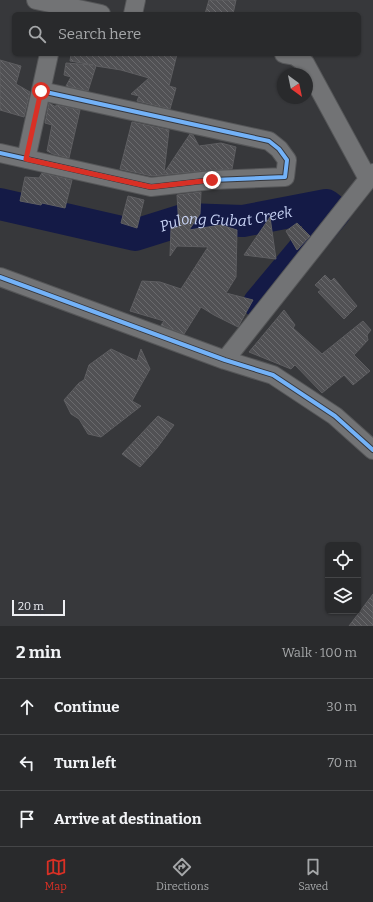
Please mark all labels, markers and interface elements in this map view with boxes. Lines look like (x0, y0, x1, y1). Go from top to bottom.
search box (12, 12, 361, 56)
icon: search (26, 23, 48, 45)
text: Search here (58, 25, 141, 43)
north arrow (277, 68, 313, 104)
route start (32, 82, 50, 100)
route end (203, 171, 221, 189)
water label: Pulong Gubat Creek (158, 203, 295, 236)
map controls (325, 542, 361, 614)
button: locate (325, 542, 361, 578)
button: layers (325, 578, 361, 614)
scale bar (12, 598, 65, 617)
text: 20 m (18, 600, 44, 613)
text: 2 min (16, 642, 61, 663)
text: Walk · 100 m (282, 645, 357, 660)
icon: ahead (16, 696, 38, 718)
text: Continue (54, 698, 120, 716)
text: 30 m (326, 699, 357, 714)
icon: left (16, 752, 38, 774)
text: Turn left (54, 754, 116, 772)
text: 70 m (327, 755, 357, 770)
icon: arrive (16, 808, 38, 830)
text: Arrive at destination (54, 810, 201, 828)
tab: Map (45, 856, 67, 893)
tab: Directions (156, 856, 209, 893)
tab: Saved (298, 856, 328, 893)

